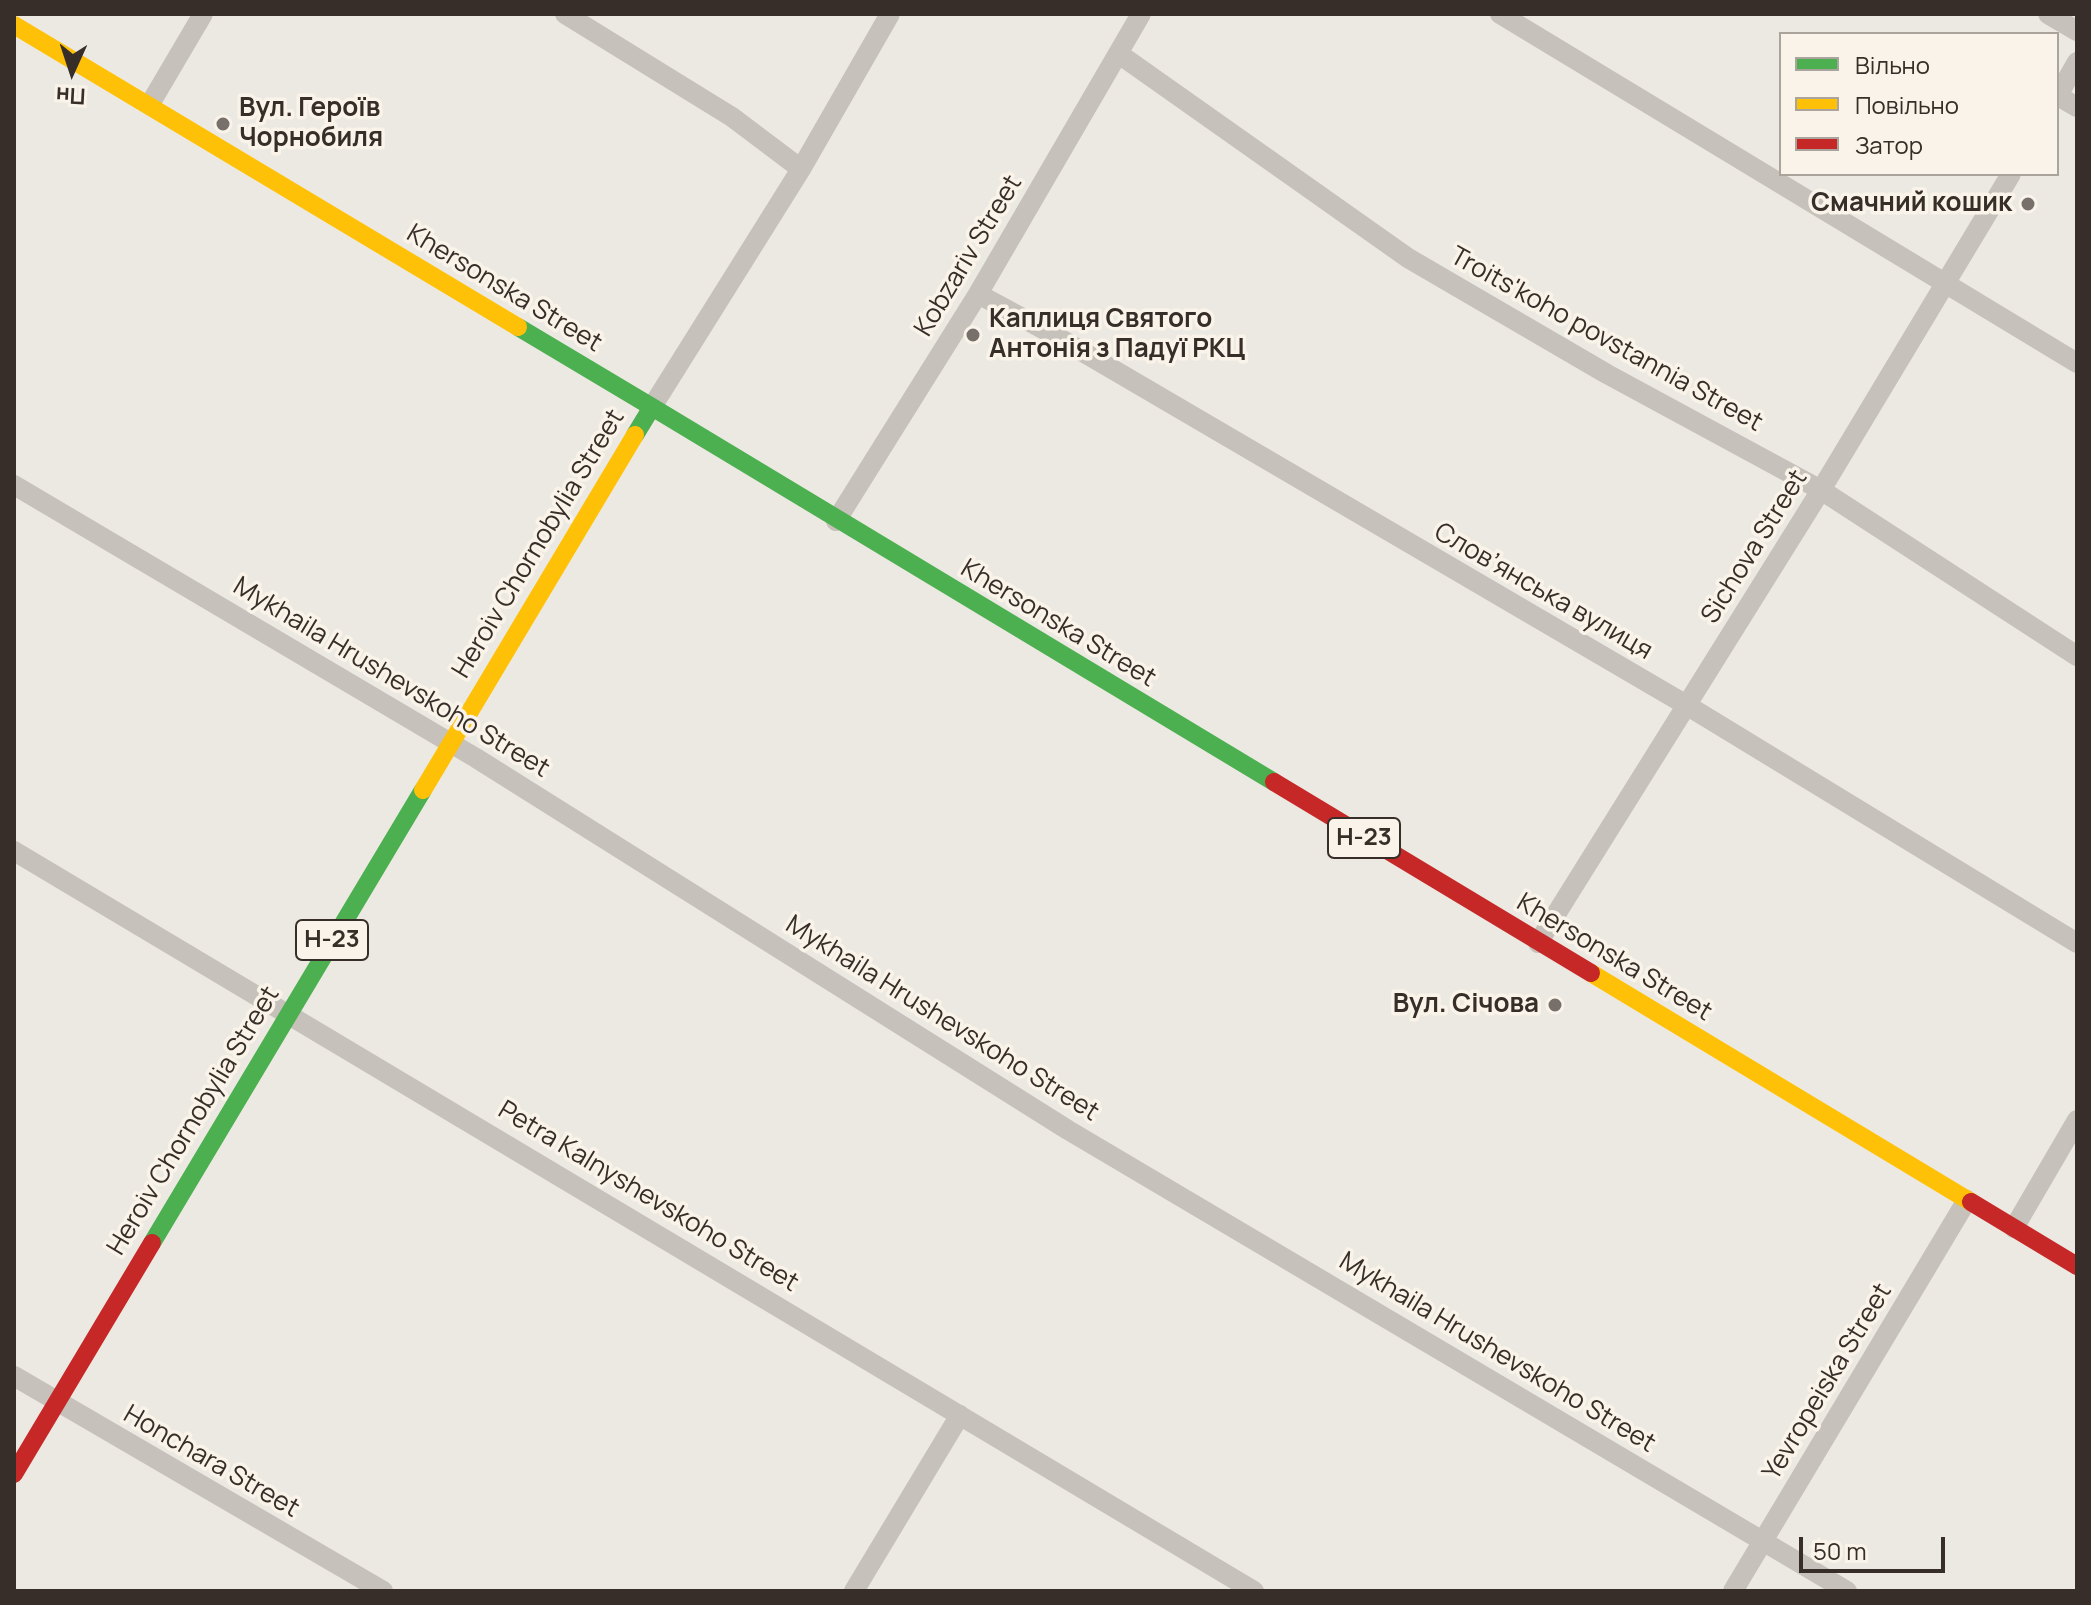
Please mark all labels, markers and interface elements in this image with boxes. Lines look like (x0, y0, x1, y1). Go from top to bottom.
north arrow (32, 32, 112, 112)
legend (1779, 32, 2059, 176)
text: Вільно (1855, 48, 1930, 81)
text: Пн (55, 80, 86, 112)
text: Повільно (1855, 88, 1959, 121)
place label: Вул. Героїв Чорнобиля (239, 93, 383, 154)
marker: Вул. Героїв Чорнобиля (214, 115, 232, 133)
text: Затор (1855, 128, 1923, 161)
street label: Kobzariv Street (909, 170, 1029, 342)
place label: Смачний кошик (1811, 188, 2012, 220)
marker: Смачний кошик (2019, 195, 2037, 213)
street label: Khersonska Street (401, 218, 607, 360)
street label: Troits'koho povstannia Street (1444, 241, 1768, 439)
place label: Каплиця Святого Антонія з Падуї РКЦ (989, 304, 1245, 366)
marker: Каплиця Святого Антонія з Падуї РКЦ (964, 326, 982, 344)
street label: Heroiv Chornobylia Street (446, 404, 632, 684)
street label: Sichova Street (1695, 464, 1815, 630)
street label: Словʼянська вулиця (1428, 517, 1658, 667)
street label: Khersonska Street (955, 553, 1161, 695)
street label: Mykhaila Hrushevskoho Street (227, 571, 555, 785)
road number: Н-23 (1328, 818, 1400, 858)
street label: Khersonska Street (1511, 887, 1717, 1029)
street label: Mykhaila Hrushevskoho Street (780, 910, 1104, 1128)
road number: Н-23 (296, 920, 368, 960)
street label: Heroiv Chornobylia Street (101, 981, 287, 1261)
place label: Вул. Січова (1393, 989, 1539, 1021)
marker: Вул. Січова (1546, 996, 1564, 1014)
street label: Petra Kalnyshevskoho Street (492, 1095, 804, 1299)
street label: Mykhaila Hrushevskoho Street (1333, 1246, 1661, 1460)
street label: Yevropeiska Street (1757, 1278, 1899, 1486)
street label: Honchara Street (118, 1399, 304, 1525)
scale bar (1803, 1521, 1949, 1571)
text: 50 m (1813, 1534, 1867, 1567)

